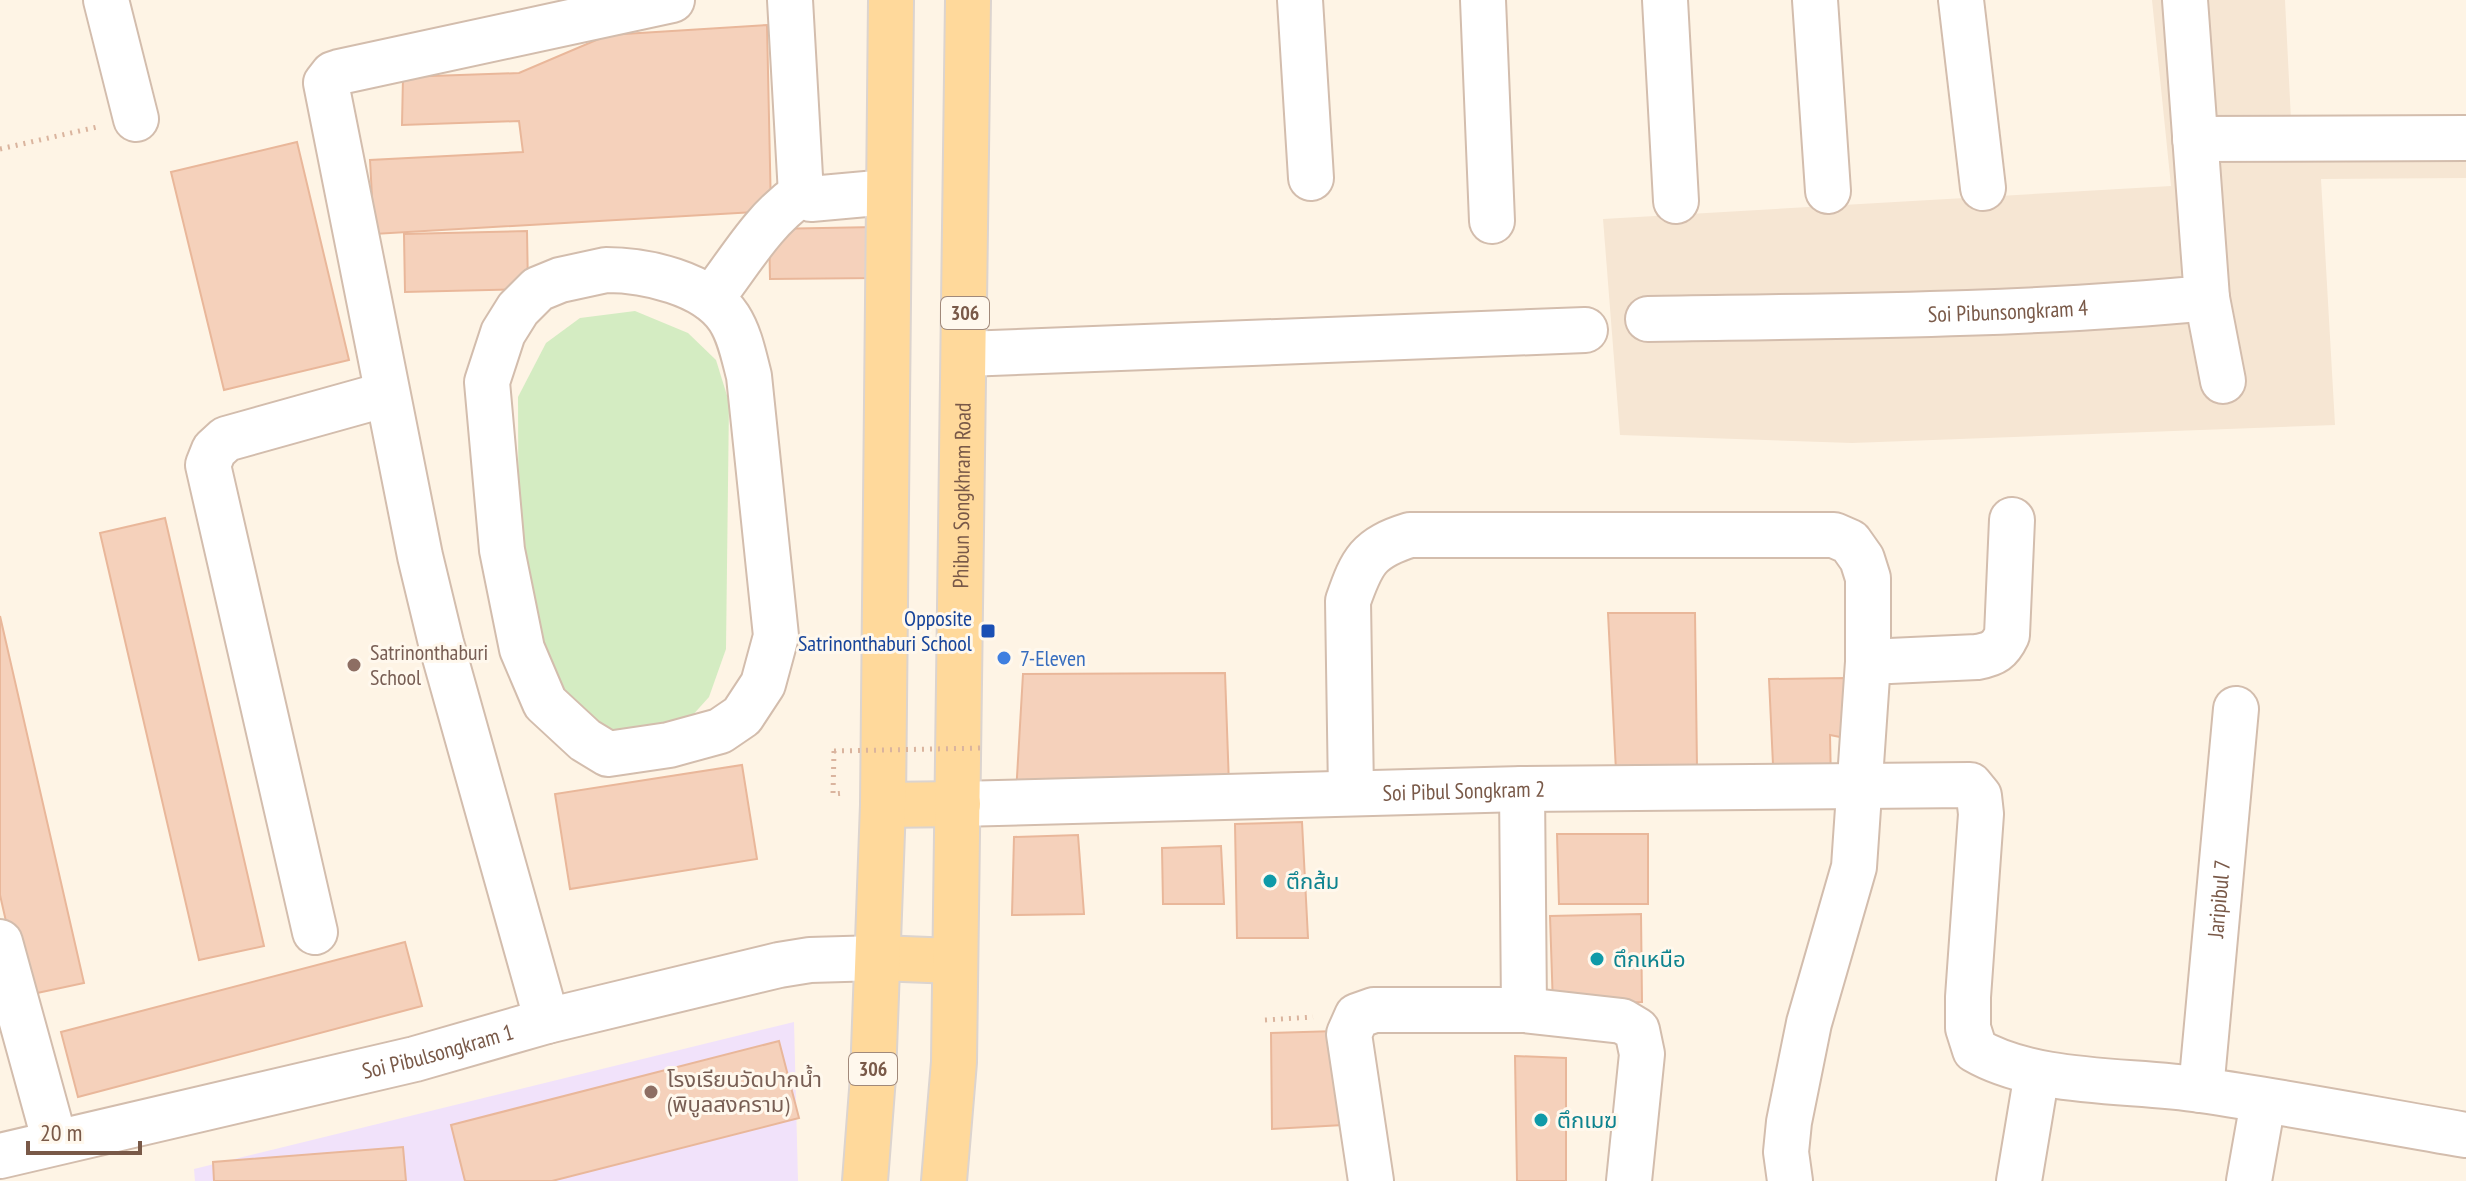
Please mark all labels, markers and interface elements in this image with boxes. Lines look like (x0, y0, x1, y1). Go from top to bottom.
street label: Soi Pibunsongkram 4 (1927, 293, 2089, 328)
road number: 306 (941, 297, 989, 329)
street label: Phibun Songkhram Road (946, 402, 977, 588)
place label: Opposite Satrinonthaburi School (798, 604, 973, 657)
marker: Opposite Satrinonthaburi School (979, 622, 997, 640)
place label: Satrinonthaburi School (370, 638, 488, 691)
place label: 7-Eleven (1020, 644, 1086, 672)
marker: 7-Eleven (995, 649, 1013, 667)
marker: Satrinonthaburi School (345, 656, 363, 674)
street label: Soi Pibul Songkram 2 (1382, 775, 1545, 807)
street label: Jaripibul 7 (2201, 859, 2236, 940)
place label: ตึกส้ม (1286, 867, 1339, 895)
marker: ตึกส้ม (1261, 872, 1279, 890)
place label: ตึกเหนือ (1613, 945, 1686, 973)
marker: ตึกเหนือ (1588, 950, 1606, 968)
street label: Soi Pibulsongkram 1 (359, 1017, 517, 1085)
road number: 306 (849, 1053, 897, 1085)
place label: โรงเรียนวัดปากน้ำ (พิบูลสงคราม) (667, 1064, 822, 1118)
marker: โรงเรียนวัดปากน้ำ (พิบูลสงคราม) (642, 1083, 660, 1101)
scale bar (28, 1105, 140, 1155)
place label: ตึกเมฆ (1557, 1106, 1617, 1134)
marker: ตึกเมฆ (1532, 1111, 1550, 1129)
text: 20 m (40, 1117, 82, 1148)

